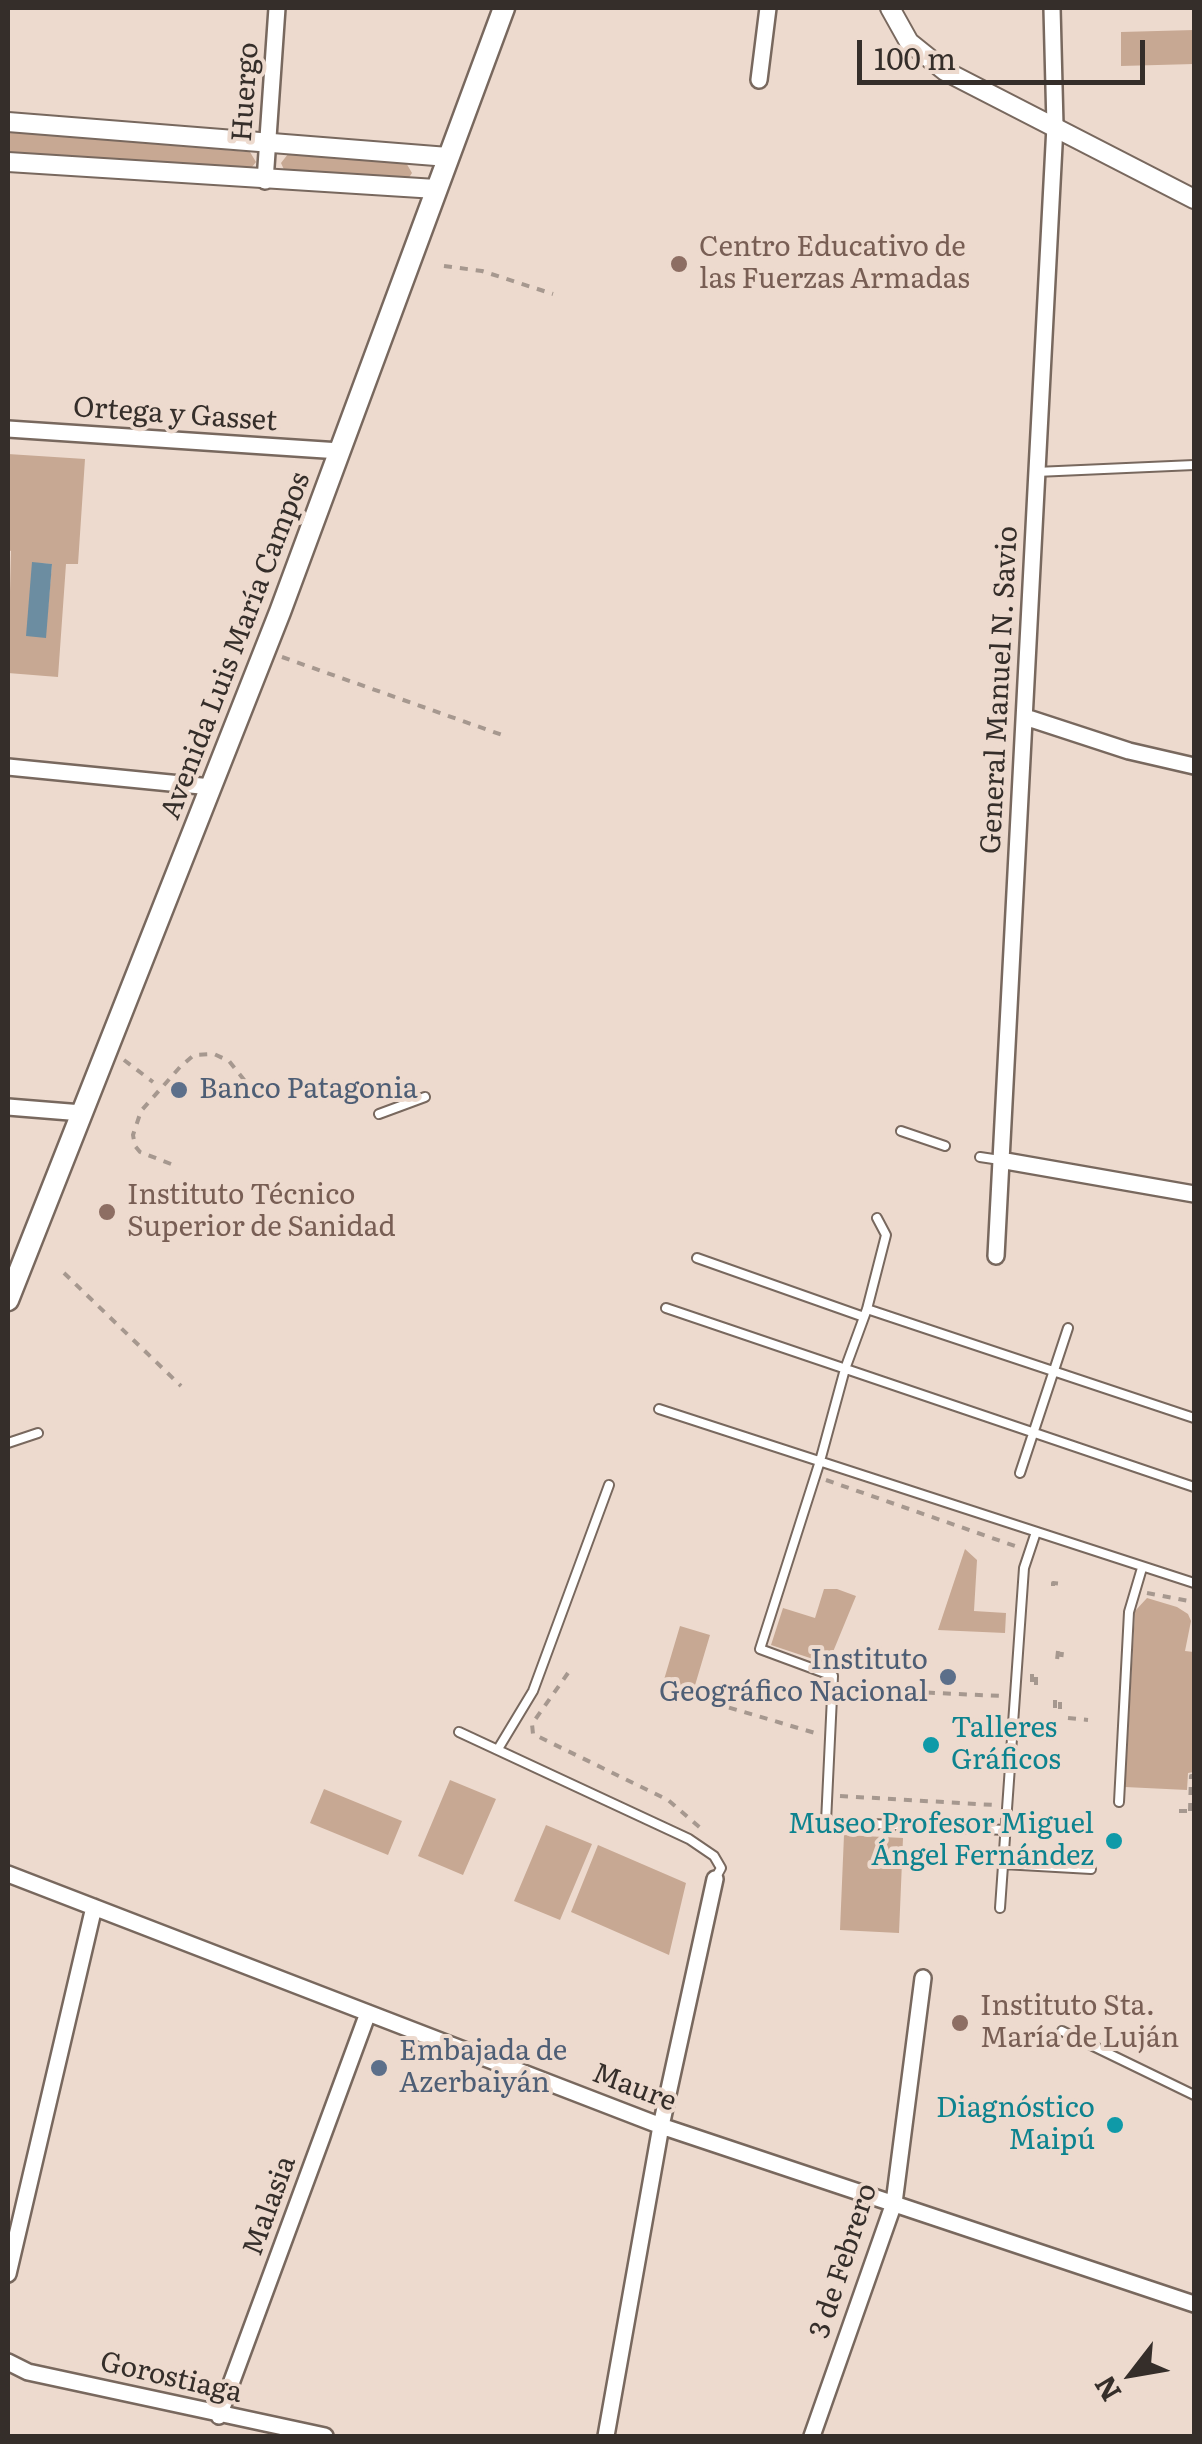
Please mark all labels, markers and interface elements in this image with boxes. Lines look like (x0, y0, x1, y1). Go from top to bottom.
scale bar (862, 20, 1150, 82)
text: 100 m (874, 35, 956, 79)
street label: Huergo (226, 41, 266, 143)
place label: Centro Educativo de las Fuerzas Armadas (699, 231, 970, 297)
marker: Centro Educativo de las Fuerzas Armadas (668, 253, 690, 275)
street label: Ortega y Gasset (72, 391, 278, 439)
street label: Avenida Luis María Campos (154, 468, 318, 824)
street label: General Manuel N. Savio (975, 525, 1025, 855)
place label: Banco Patagonia (199, 1073, 418, 1107)
marker: Banco Patagonia (168, 1079, 190, 1101)
place label: Instituto Técnico Superior de Sanidad (127, 1179, 396, 1245)
marker: Instituto Técnico Superior de Sanidad (96, 1201, 118, 1223)
place label: Instituto Geográfico Nacional (659, 1644, 928, 1710)
marker: Instituto Geográfico Nacional (937, 1666, 959, 1688)
place label: Talleres Gráficos (951, 1712, 1061, 1778)
marker: Talleres Gráficos (920, 1734, 942, 1756)
place label: Museo Profesor Miguel Ángel Fernández (788, 1808, 1094, 1874)
marker: Museo Profesor Miguel Ángel Fernández (1103, 1830, 1125, 1852)
place label: Instituto Sta. María de Luján (980, 1990, 1179, 2056)
marker: Instituto Sta. María de Luján (949, 2012, 971, 2034)
place label: Embajada de Azerbaiyán (399, 2035, 567, 2101)
marker: Embajada de Azerbaiyán (368, 2057, 390, 2079)
street label: Maure (587, 2057, 681, 2119)
place label: Diagnóstico Maipú (936, 2092, 1095, 2158)
marker: Diagnóstico Maipú (1104, 2114, 1126, 2136)
street label: Malasia (236, 2151, 304, 2261)
street label: 3 de Febrero (803, 2179, 885, 2343)
north arrow (1082, 2324, 1182, 2424)
street label: Gorostiaga (97, 2345, 245, 2411)
text: N (1082, 2369, 1130, 2410)

